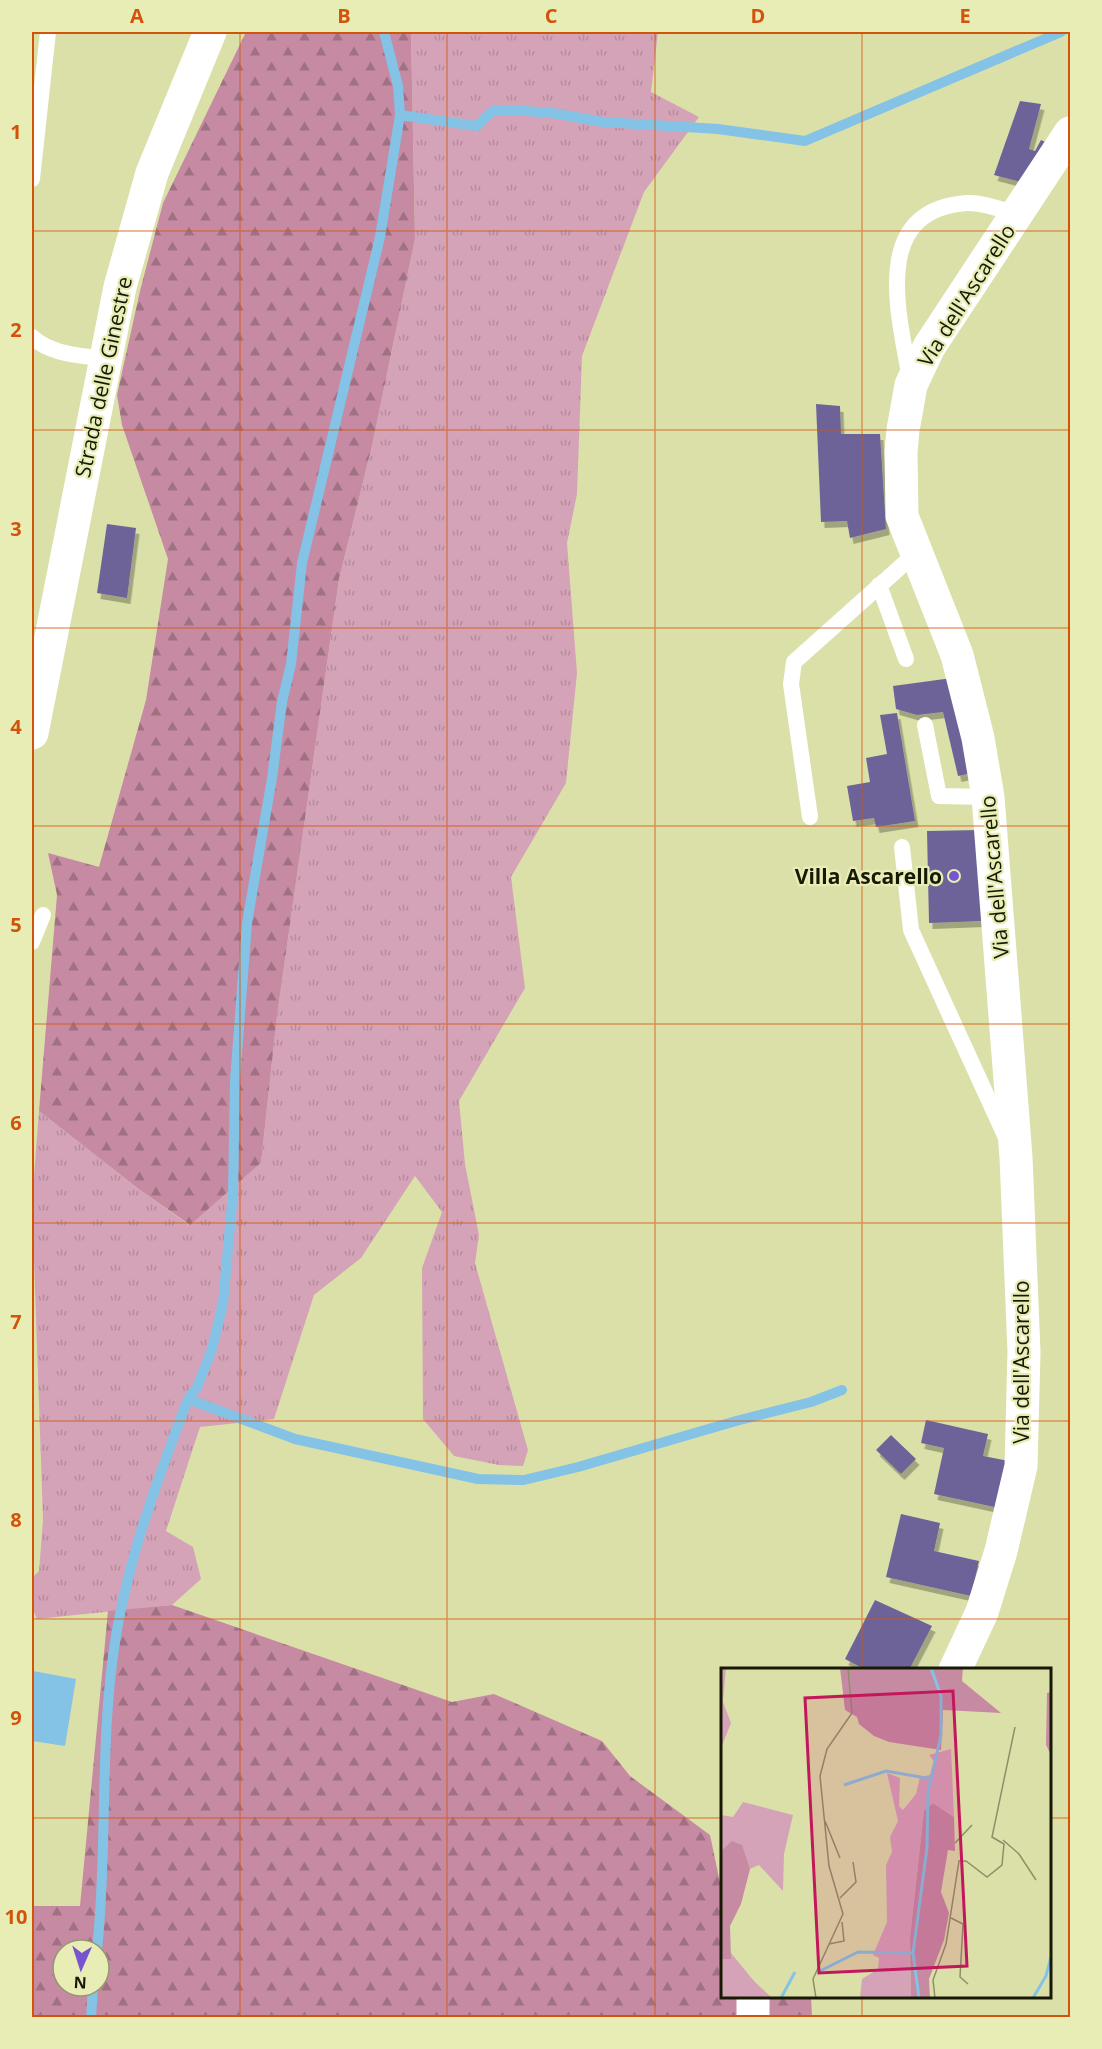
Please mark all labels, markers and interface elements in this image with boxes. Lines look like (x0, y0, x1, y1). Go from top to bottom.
text: A (130, 2, 144, 29)
text: B (337, 2, 351, 29)
text: C (545, 2, 558, 29)
text: D (751, 2, 765, 29)
text: E (959, 2, 971, 29)
text: 1 (10, 118, 22, 145)
street label: Via dell'Ascarello (911, 218, 1021, 372)
street label: Strada delle Ginestre (68, 274, 138, 480)
text: 2 (10, 316, 22, 343)
text: 3 (10, 515, 22, 542)
text: 4 (10, 713, 22, 740)
street label: Via dell'Ascarello (973, 794, 1015, 960)
place label: Villa Ascarello (795, 862, 942, 890)
marker: Villa Ascarello (947, 869, 961, 883)
text: 5 (10, 911, 22, 938)
text: 6 (10, 1109, 22, 1136)
street label: Via dell'Ascarello (1007, 1280, 1035, 1444)
text: 7 (10, 1308, 22, 1335)
text: 8 (10, 1506, 22, 1533)
inset map (721, 1668, 1051, 1998)
text: 9 (10, 1704, 22, 1731)
text: 10 (5, 1903, 27, 1930)
north arrow (51, 1938, 111, 1998)
text: N (73, 1972, 87, 1994)

